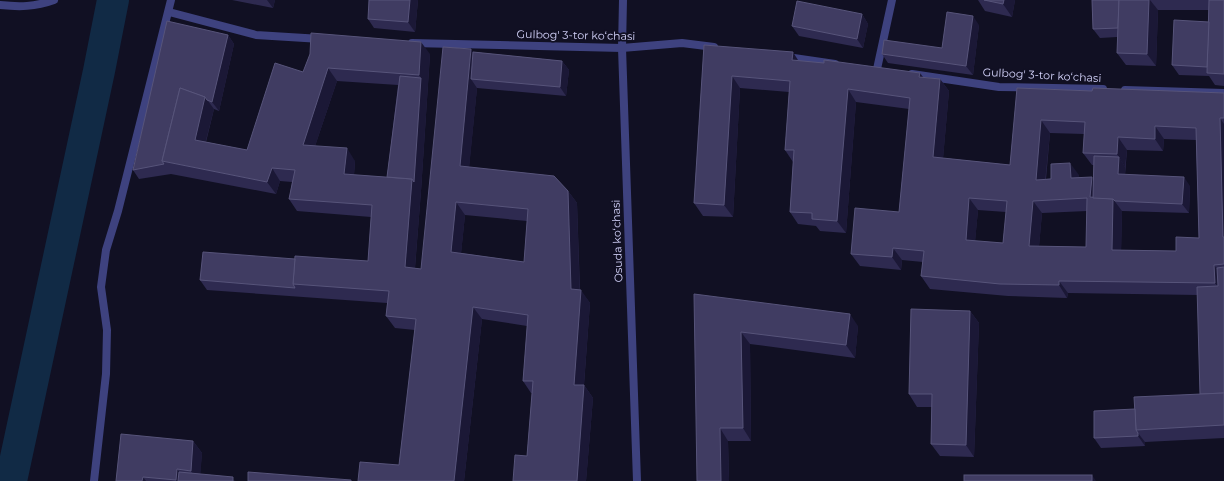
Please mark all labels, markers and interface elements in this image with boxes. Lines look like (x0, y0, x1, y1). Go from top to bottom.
street label: Gulbog' 3-tor koʻchasi (516, 27, 636, 43)
street label: Gulbog' 3-tor koʻchasi (982, 65, 1102, 85)
street label: Osuda koʻchasi (609, 199, 625, 283)

